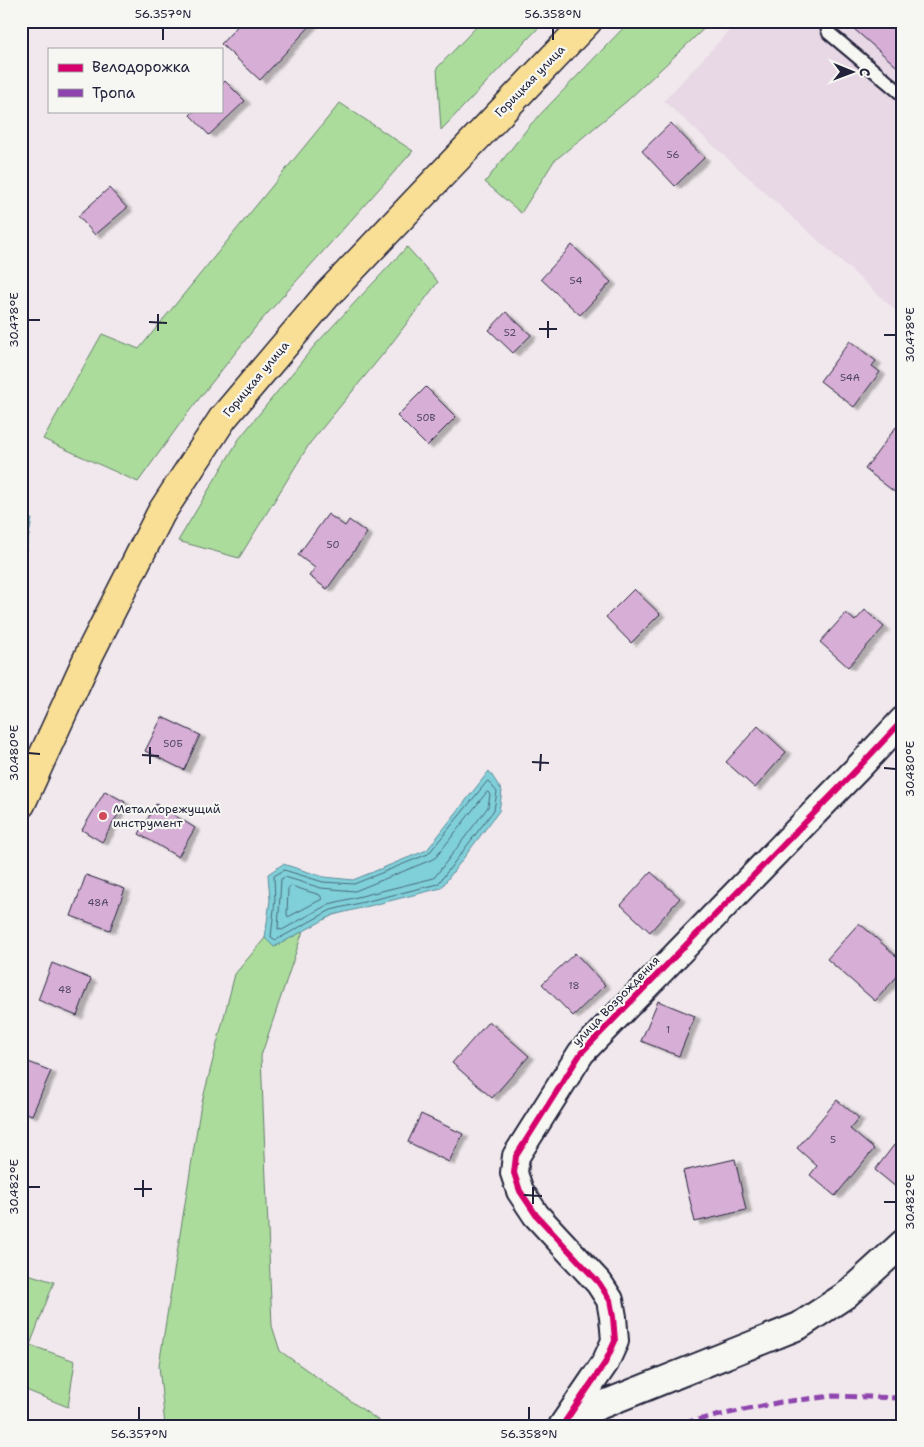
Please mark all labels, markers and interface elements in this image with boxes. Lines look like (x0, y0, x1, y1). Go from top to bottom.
text: 56.357°N (135, 6, 191, 22)
text: 56.358°N (525, 6, 581, 22)
street label: Горицкая улица (491, 41, 569, 121)
legend (48, 48, 222, 112)
north arrow (826, 48, 876, 98)
text: Велодорожка (92, 57, 191, 77)
text: С (856, 68, 874, 77)
text: Тропа (92, 83, 136, 103)
house number: 56 (667, 148, 679, 161)
house number: 54 (570, 274, 582, 287)
text: 30.478°E (6, 292, 22, 348)
text: 30.478°E (902, 307, 918, 363)
house number: 52 (504, 326, 516, 339)
street label: Горицкая улица (219, 337, 293, 420)
house number: 54А (840, 371, 860, 384)
house number: 50В (417, 411, 436, 424)
house number: 50 (326, 538, 340, 551)
text: 30.480°E (6, 725, 22, 781)
house number: 50Б (163, 737, 183, 750)
text: 30.480°E (902, 741, 918, 797)
place label: Металлорежущий инструмент (113, 801, 221, 831)
marker: Металлорежущий инструмент (97, 810, 109, 822)
house number: 48А (87, 896, 109, 909)
street label: улица Возрождения (569, 953, 663, 1049)
house number: 18 (568, 979, 580, 992)
house number: 48 (58, 983, 72, 996)
house number: 1 (666, 1023, 670, 1036)
house number: 5 (830, 1133, 836, 1146)
text: 30.482°E (6, 1159, 22, 1215)
text: 30.482°E (902, 1174, 918, 1230)
text: 56.357°N (111, 1426, 167, 1442)
text: 56.358°N (501, 1426, 557, 1442)

